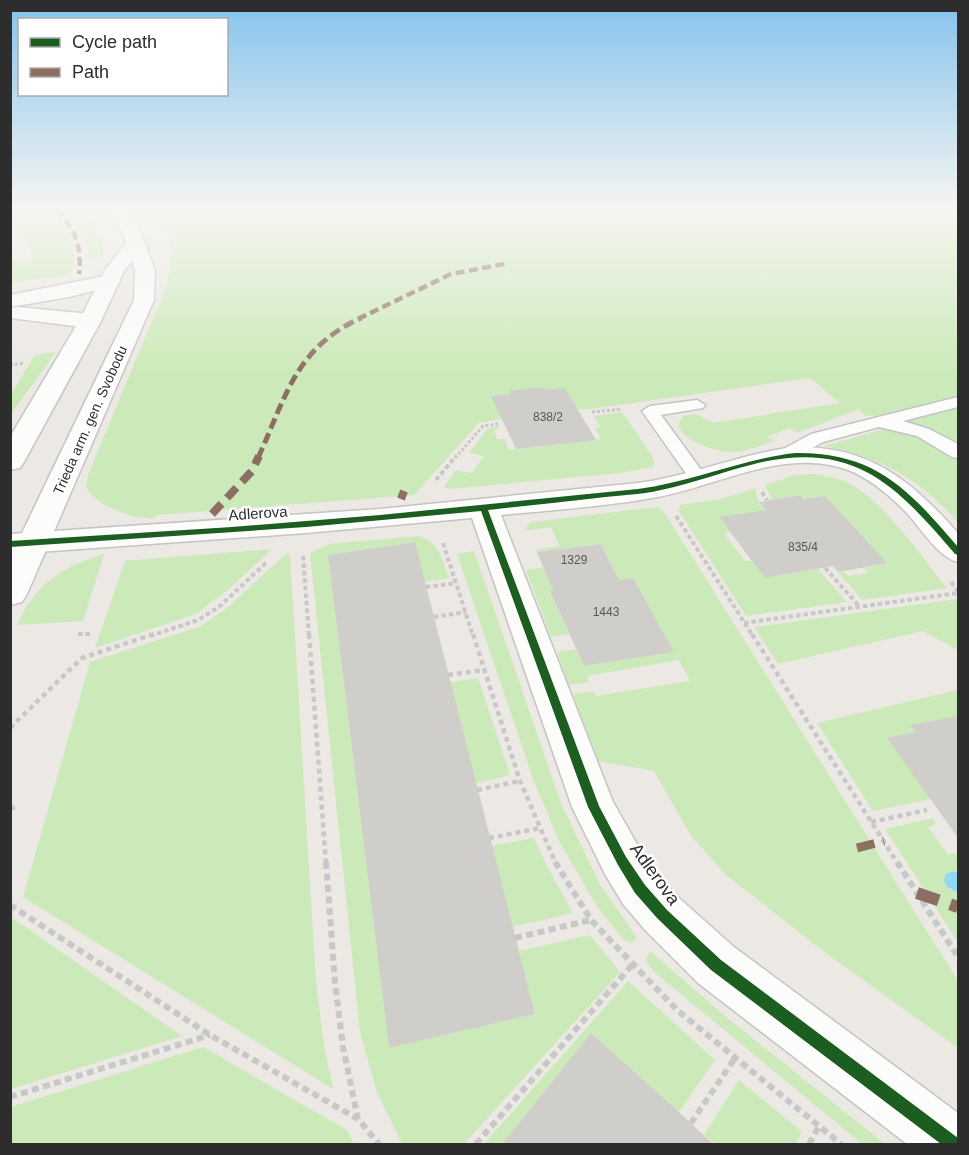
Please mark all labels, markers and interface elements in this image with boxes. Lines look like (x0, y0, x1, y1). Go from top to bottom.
legend (18, 18, 228, 96)
text: Cycle path (72, 32, 157, 52)
text: Path (72, 62, 109, 82)
street label: Trieda arm. gen. Svobodu (50, 343, 130, 497)
house number: 838/2 (533, 410, 563, 424)
street label: Adlerova (228, 502, 289, 524)
house number: 835/4 (788, 540, 818, 554)
house number: 1329 (561, 553, 588, 567)
house number: 1443 (593, 605, 620, 619)
street label: Adlerova (626, 839, 685, 909)

